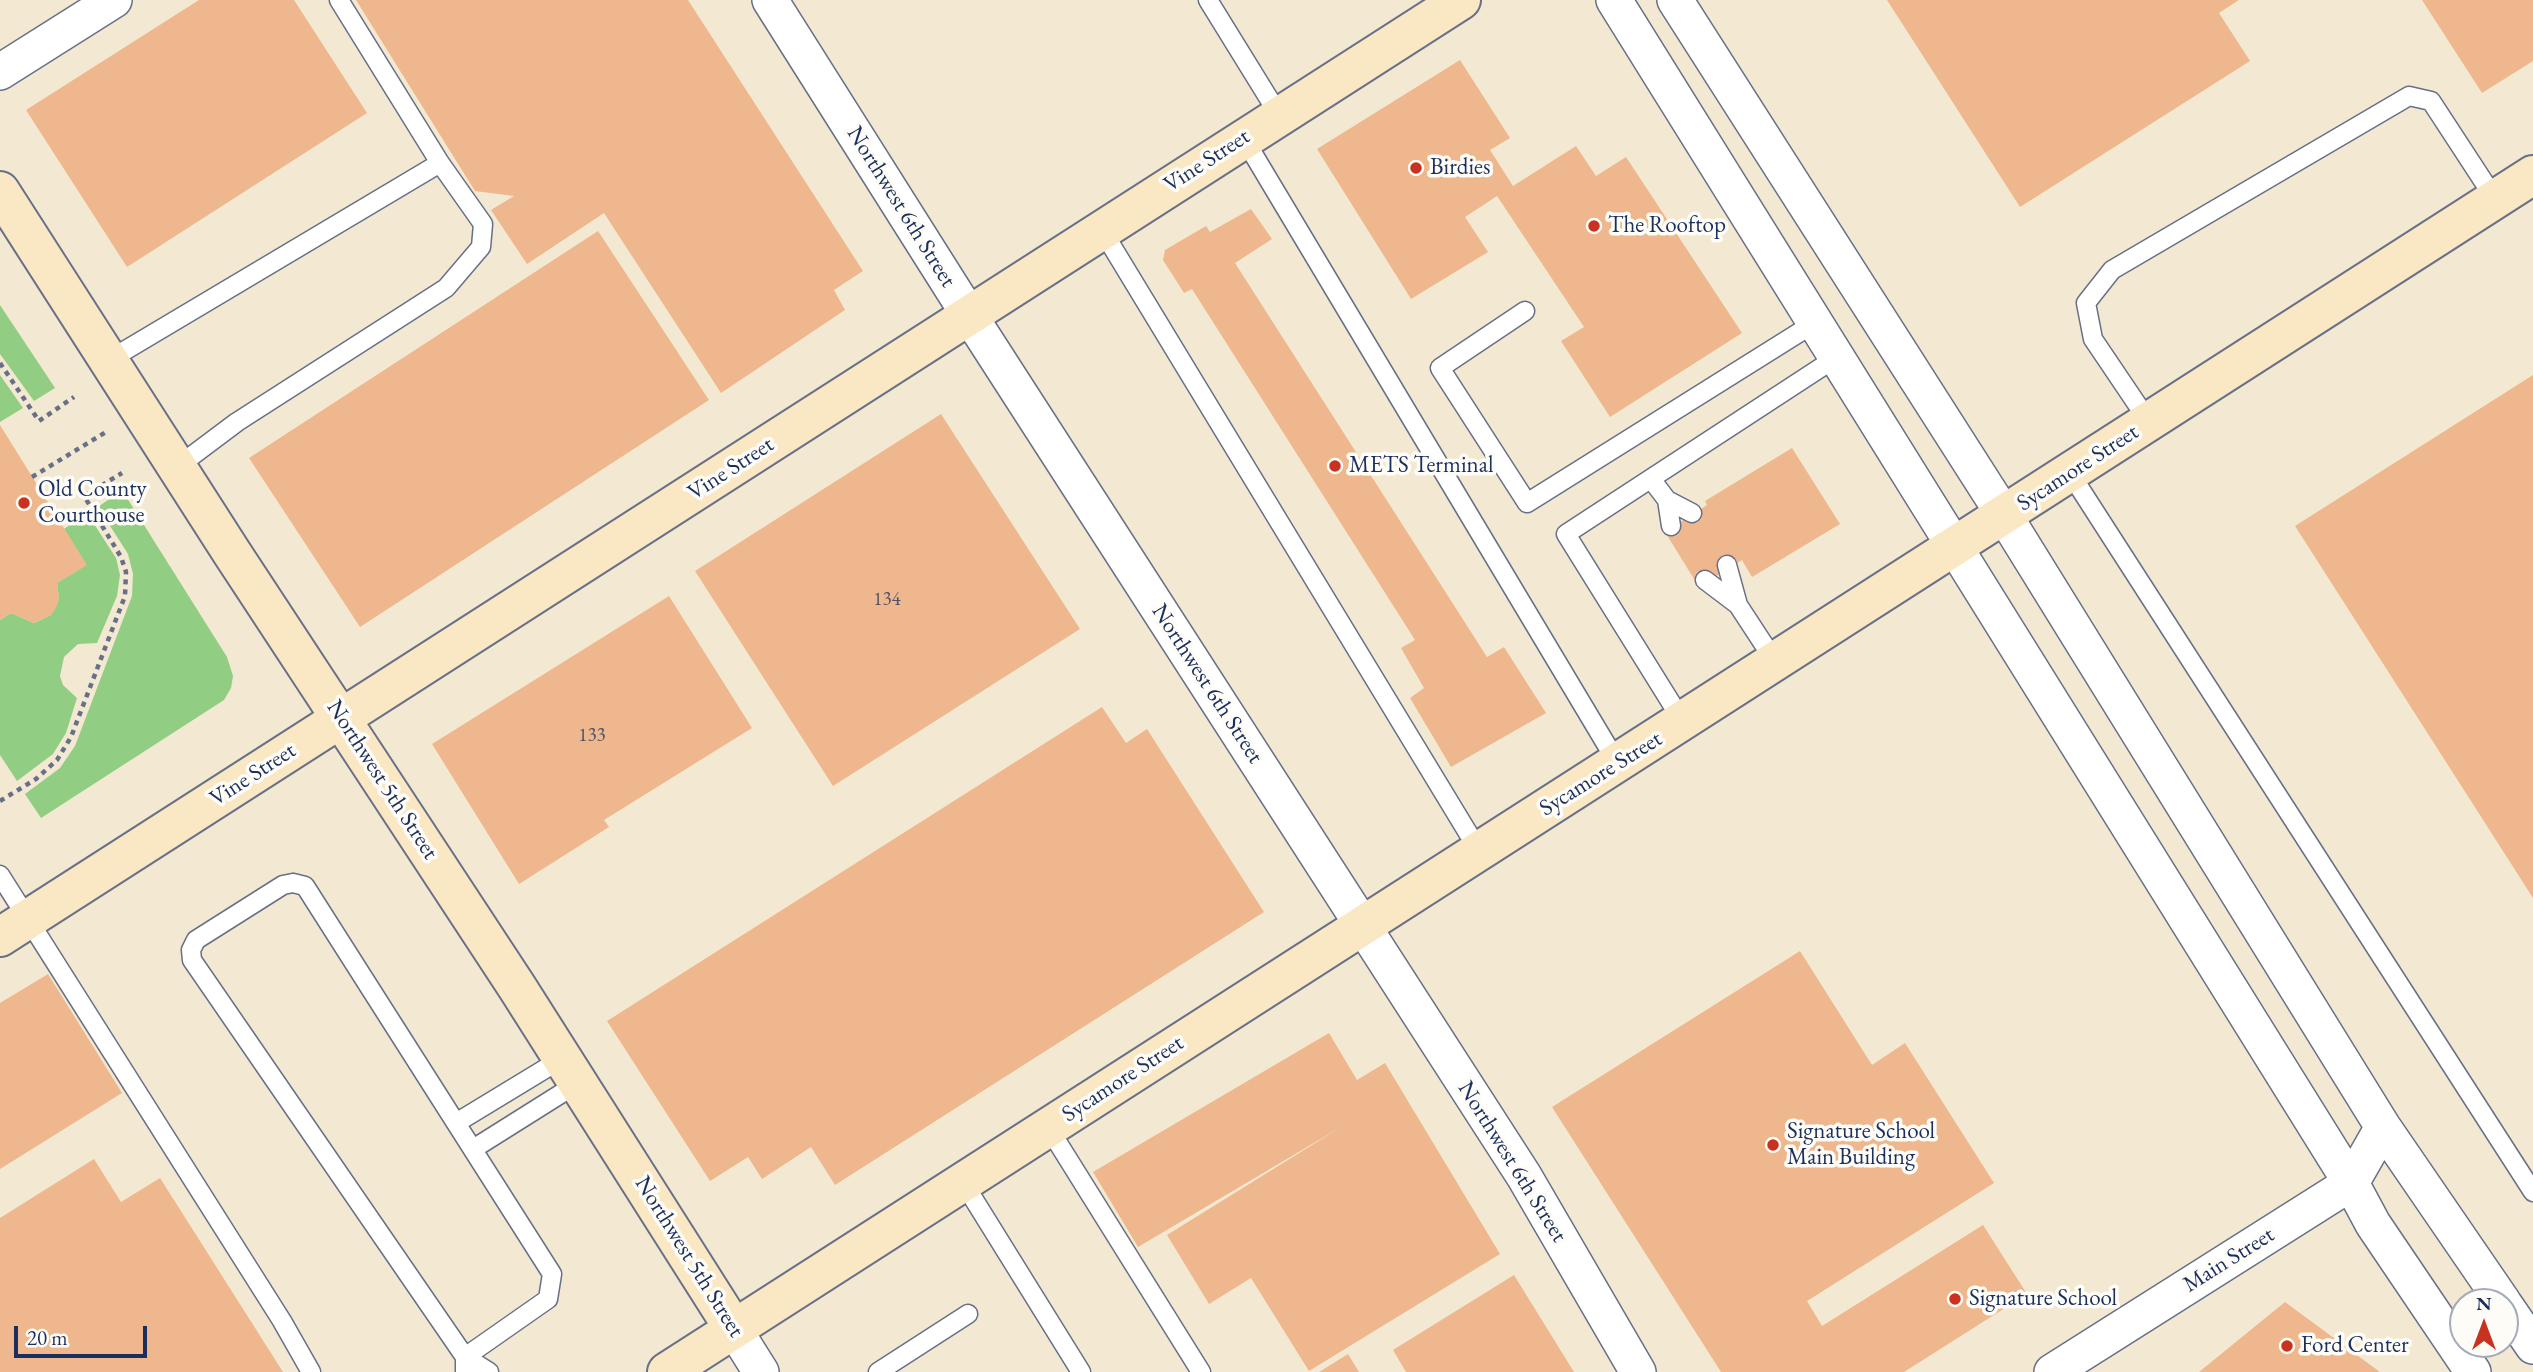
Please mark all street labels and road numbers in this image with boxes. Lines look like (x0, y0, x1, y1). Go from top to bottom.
street label: Northwest 6th Street (840, 121, 962, 293)
street label: Vine Street (1159, 123, 1255, 199)
street label: Sycamore Street (2012, 418, 2144, 518)
street label: Vine Street (683, 431, 779, 507)
street label: Northwest 6th Street (1145, 599, 1269, 769)
street label: Northwest 5th Street (320, 695, 444, 865)
street label: Sycamore Street (1535, 725, 1667, 823)
street label: Vine Street (205, 737, 301, 813)
street label: Sycamore Street (1057, 1029, 1189, 1129)
street label: Northwest 6th Street (1451, 1076, 1573, 1248)
street label: Northwest 5th Street (628, 1171, 750, 1343)
street label: Main Street (2178, 1221, 2280, 1299)

